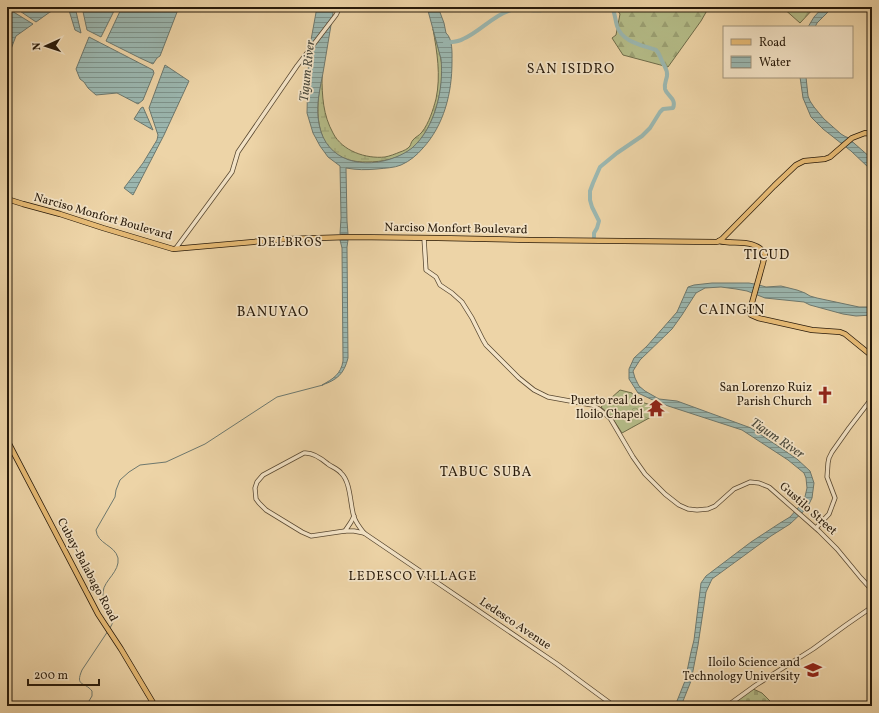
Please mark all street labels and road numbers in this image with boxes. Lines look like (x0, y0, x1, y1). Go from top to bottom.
street label: Narciso Monfort Boulevard (32, 190, 174, 245)
street label: Narciso Monfort Boulevard (384, 220, 528, 238)
street label: Gustilo Street (776, 479, 840, 539)
street label: Cubay-Balabago Road (53, 515, 121, 625)
street label: Ledesco Avenue (476, 594, 554, 654)

